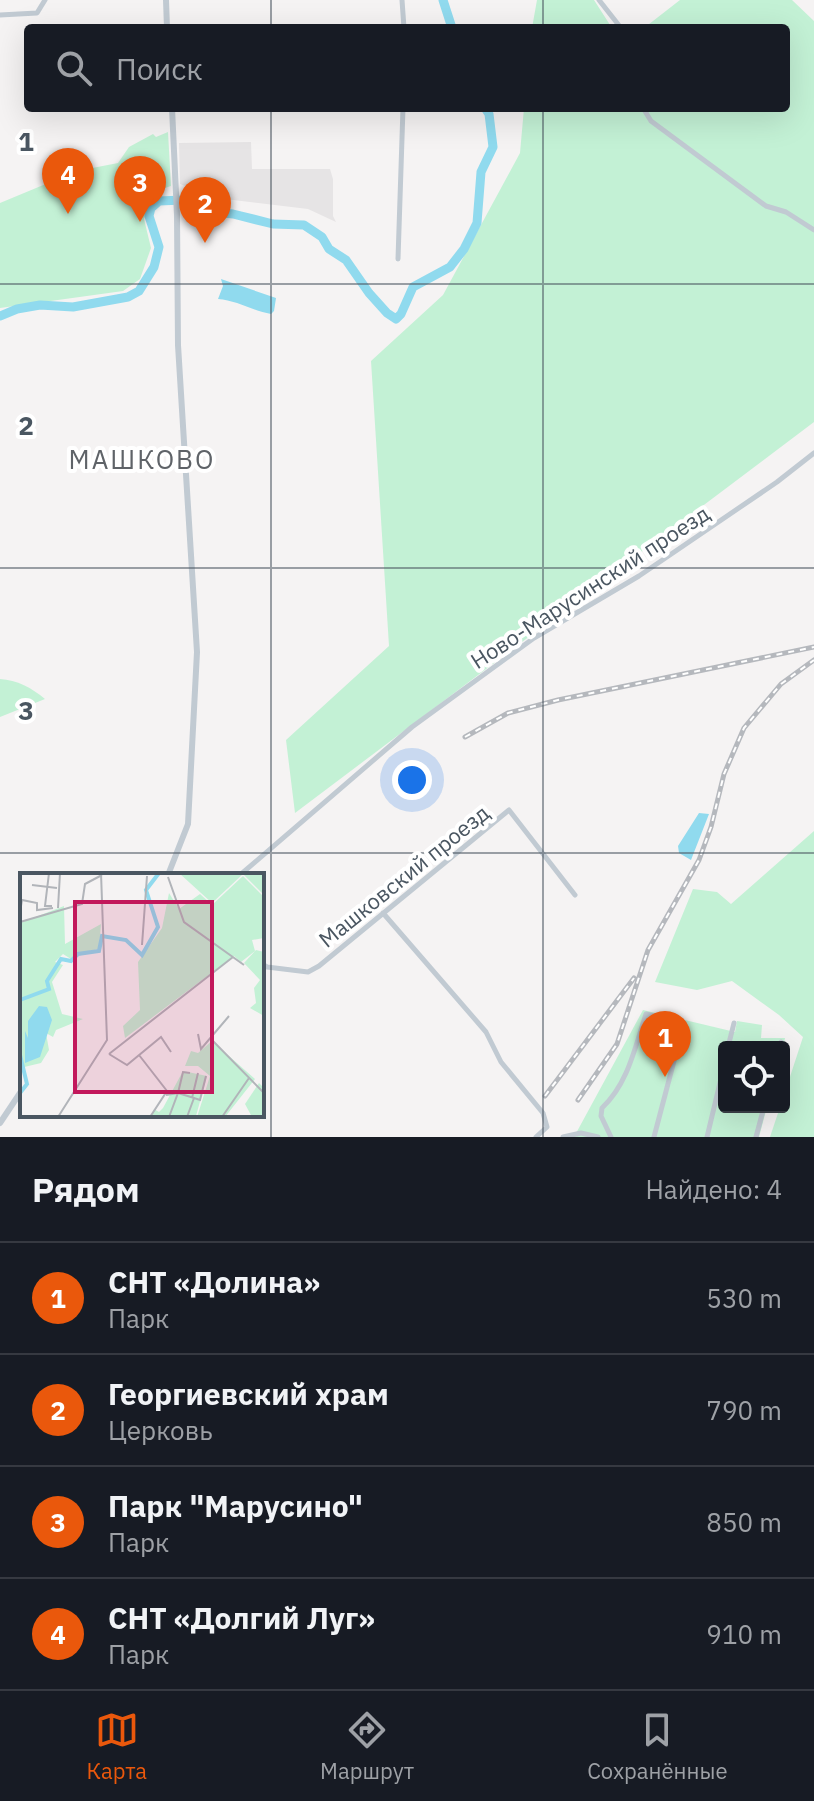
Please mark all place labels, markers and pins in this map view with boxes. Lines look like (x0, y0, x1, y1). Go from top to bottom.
pin: 4 (42, 148, 94, 214)
pin: 3 (114, 156, 166, 222)
pin: 2 (179, 177, 231, 243)
pin: 1 (639, 1011, 691, 1077)

